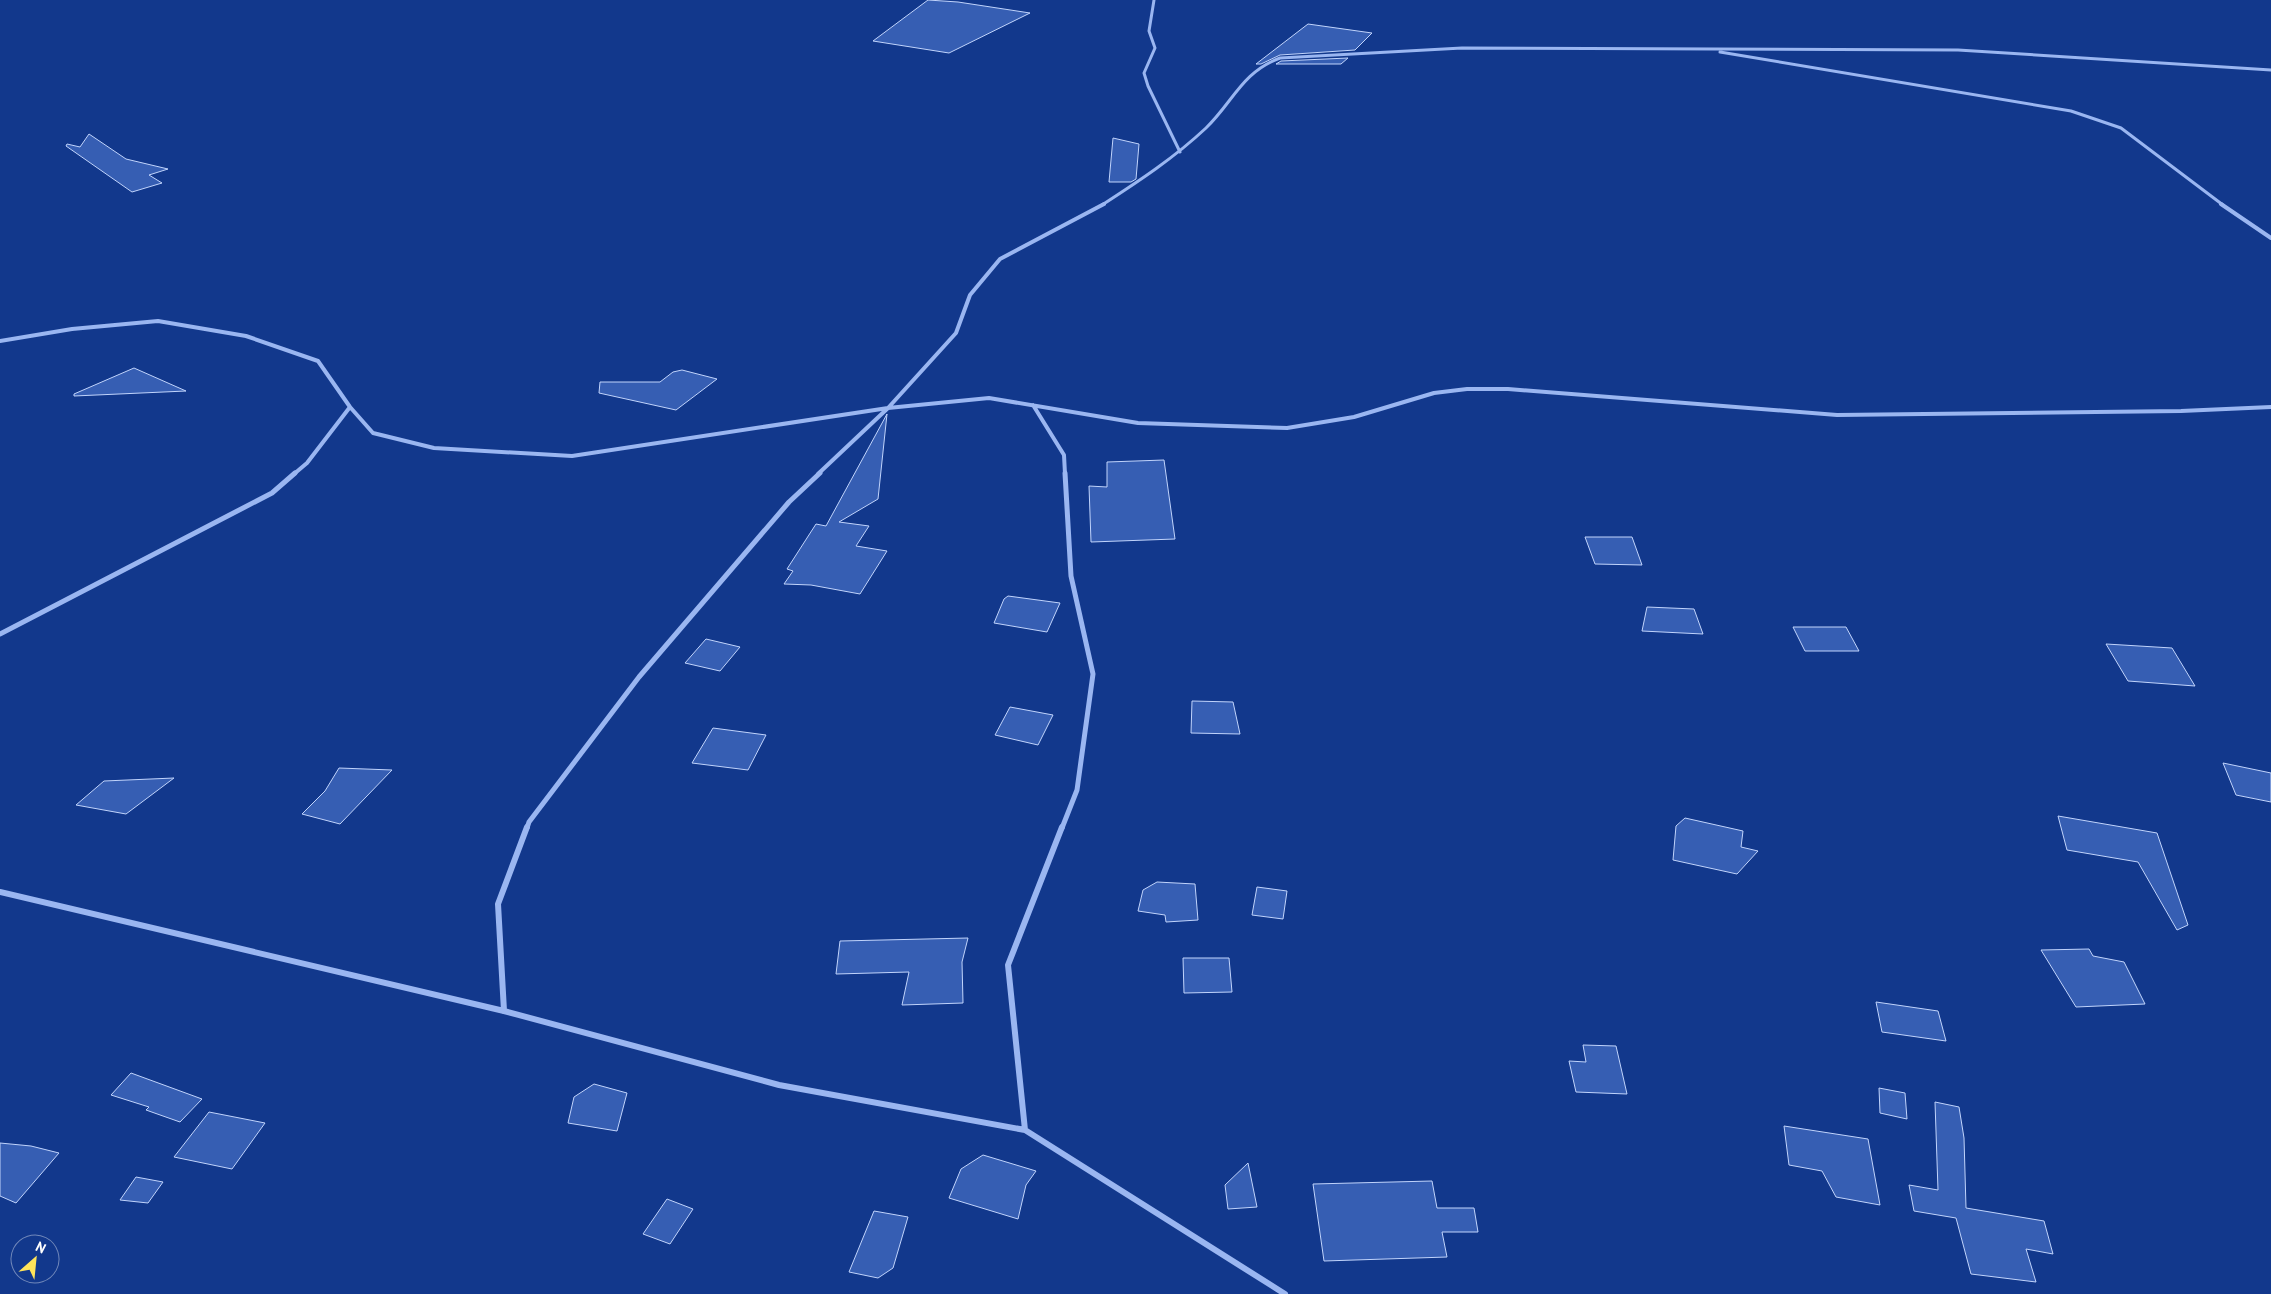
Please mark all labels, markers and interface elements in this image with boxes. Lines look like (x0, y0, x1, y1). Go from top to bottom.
north arrow (10, 1234, 60, 1284)
text: N (33, 1237, 49, 1258)

